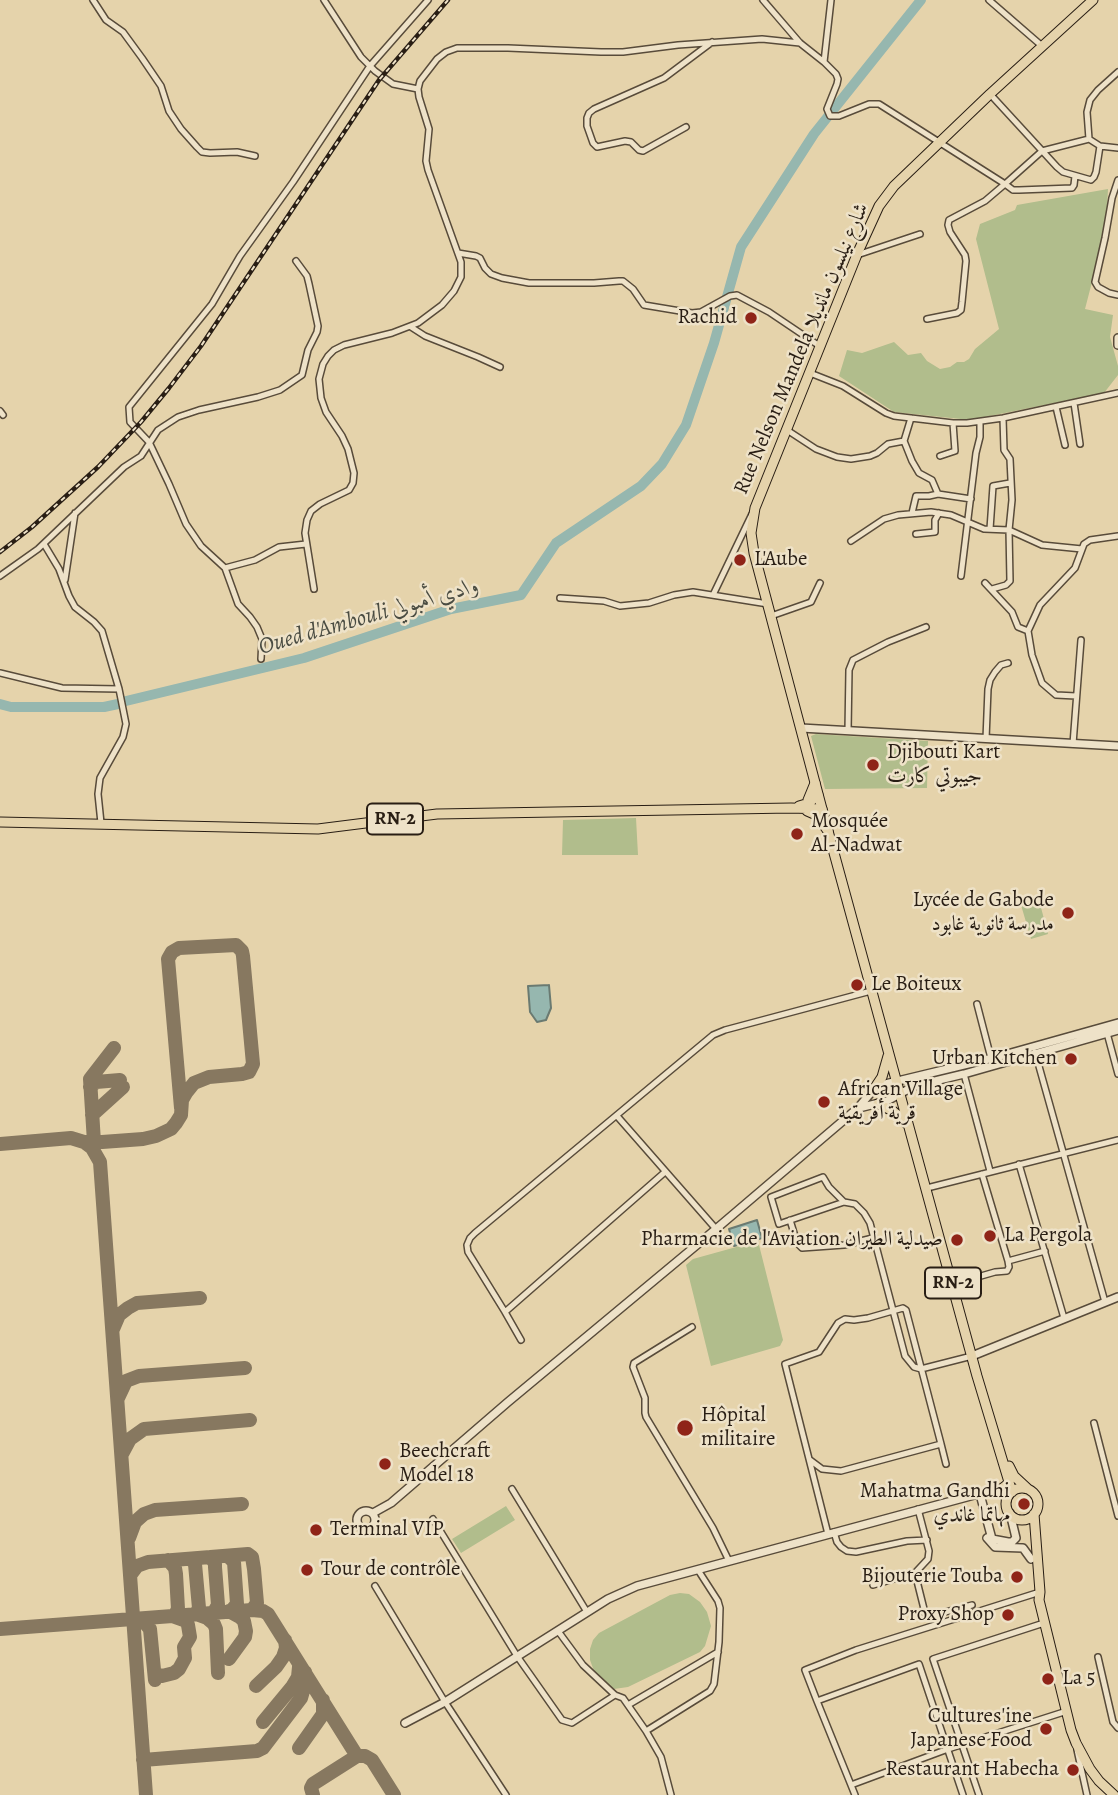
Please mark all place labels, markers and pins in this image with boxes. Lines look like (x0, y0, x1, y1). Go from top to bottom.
place label: Rachid (677, 305, 737, 331)
marker: Rachid (743, 310, 759, 326)
place label: L'Aube (754, 547, 807, 573)
marker: L'Aube (732, 552, 748, 568)
place label: Djibouti Kart جيبوتي كارت (887, 740, 1000, 790)
marker: Djibouti Kart جيبوتي كارت (865, 757, 881, 773)
place label: Mosquée Al-Nadwat (811, 809, 902, 859)
marker: Mosquée Al-Nadwat (789, 826, 805, 842)
place label: Lycée de Gabode مدرسة ثانوية غابود (913, 888, 1054, 938)
marker: Lycée de Gabode مدرسة ثانوية غابود (1060, 905, 1076, 921)
place label: Le Boiteux (871, 972, 962, 998)
marker: Le Boiteux (849, 977, 865, 993)
place label: Urban Kitchen (932, 1046, 1057, 1072)
marker: Urban Kitchen (1063, 1051, 1079, 1067)
place label: African Village قرية أفريقية (838, 1077, 963, 1127)
marker: African Village قرية أفريقية (816, 1094, 832, 1110)
place label: La Pergola (1004, 1223, 1093, 1249)
place label: Pharmacie de l'Aviation صيدلية الطيران (641, 1227, 943, 1253)
marker: La Pergola (982, 1228, 998, 1244)
marker: Pharmacie de l'Aviation صيدلية الطيران (949, 1232, 965, 1248)
place label: Hôpital militaire (701, 1403, 775, 1453)
marker: Hôpital militaire (675, 1418, 695, 1438)
place label: Beechcraft Model 18 (399, 1439, 490, 1489)
marker: Beechcraft Model 18 (377, 1456, 393, 1472)
place label: Mahatma Gandhi مهاتما غاندي (860, 1479, 1010, 1529)
marker: Mahatma Gandhi مهاتما غاندي (1016, 1496, 1032, 1512)
place label: Terminal VIP (330, 1517, 444, 1543)
marker: Terminal VIP (308, 1522, 324, 1538)
place label: Tour de contrôle (321, 1557, 460, 1583)
marker: Tour de contrôle (299, 1562, 315, 1578)
place label: Bijouterie Touba (861, 1564, 1003, 1590)
marker: Bijouterie Touba (1009, 1569, 1025, 1585)
place label: Proxy Shop (898, 1602, 994, 1628)
marker: Proxy Shop (1000, 1607, 1016, 1623)
place label: La 5 (1062, 1666, 1096, 1692)
marker: La 5 (1040, 1671, 1056, 1687)
place label: Cultures'ine Japanese Food (910, 1704, 1032, 1754)
marker: Cultures'ine Japanese Food (1038, 1721, 1054, 1737)
place label: Restaurant Habecha (885, 1757, 1059, 1783)
marker: Restaurant Habecha (1065, 1762, 1081, 1778)

